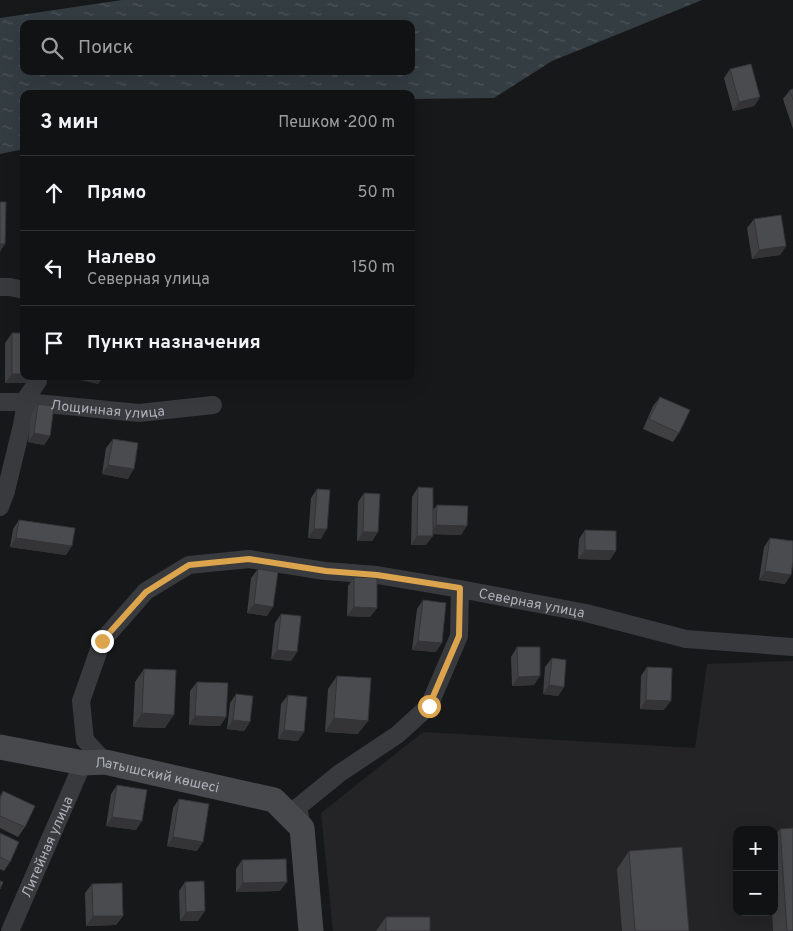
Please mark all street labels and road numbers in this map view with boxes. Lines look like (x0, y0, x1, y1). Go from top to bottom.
street label: Лощинная улица (50, 397, 166, 423)
street label: Северная улица (477, 586, 586, 623)
street label: Латышский көшесі (95, 755, 221, 797)
street label: Литейная улица (19, 794, 78, 900)

